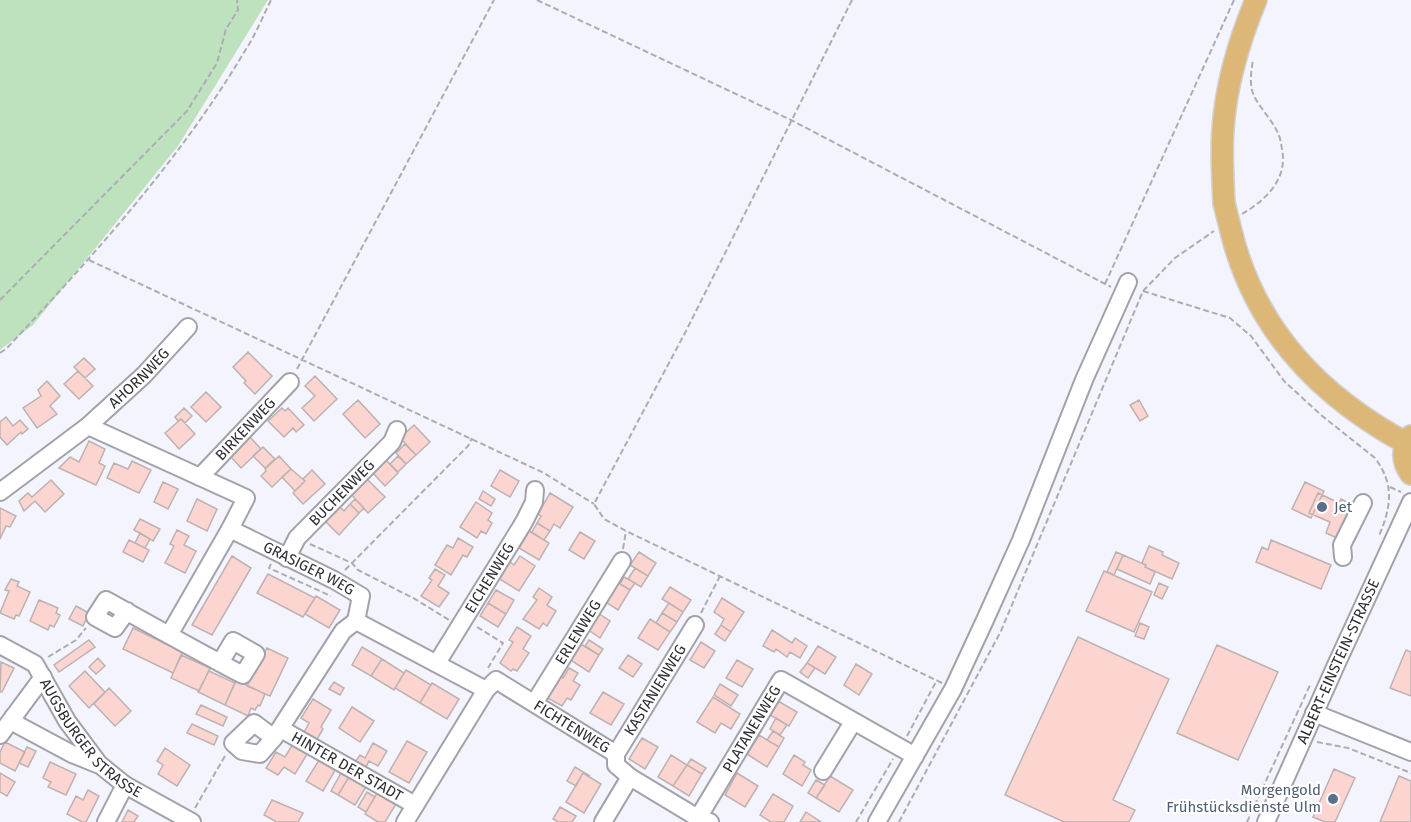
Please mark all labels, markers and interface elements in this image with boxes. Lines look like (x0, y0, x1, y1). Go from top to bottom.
street label: AHORNWEG (105, 344, 173, 412)
street label: BIRKENWEG (212, 394, 279, 464)
street label: BUCHENWEG (305, 456, 378, 530)
place label: Jet (1334, 498, 1353, 516)
marker: Jet (1315, 500, 1329, 514)
street label: GRASIGER WEG (260, 538, 358, 599)
street label: EICHENWEG (461, 540, 518, 616)
street label: ALBERT-EINSTEIN-STRASSE (1293, 576, 1383, 747)
street label: ERLENWEG (551, 597, 605, 668)
street label: KASTANIENWEG (620, 641, 690, 739)
street label: AUGSBURGER STRASSE (36, 675, 145, 802)
street label: PLATANENWEG (719, 682, 785, 775)
street label: FICHTENWEG (530, 696, 613, 757)
street label: HINTER DER STADT (288, 728, 406, 805)
place label: Morgengold Frühstücksdienste Ulm (1166, 781, 1321, 816)
marker: Morgengold Frühstücksdienste Ulm (1326, 792, 1340, 806)

